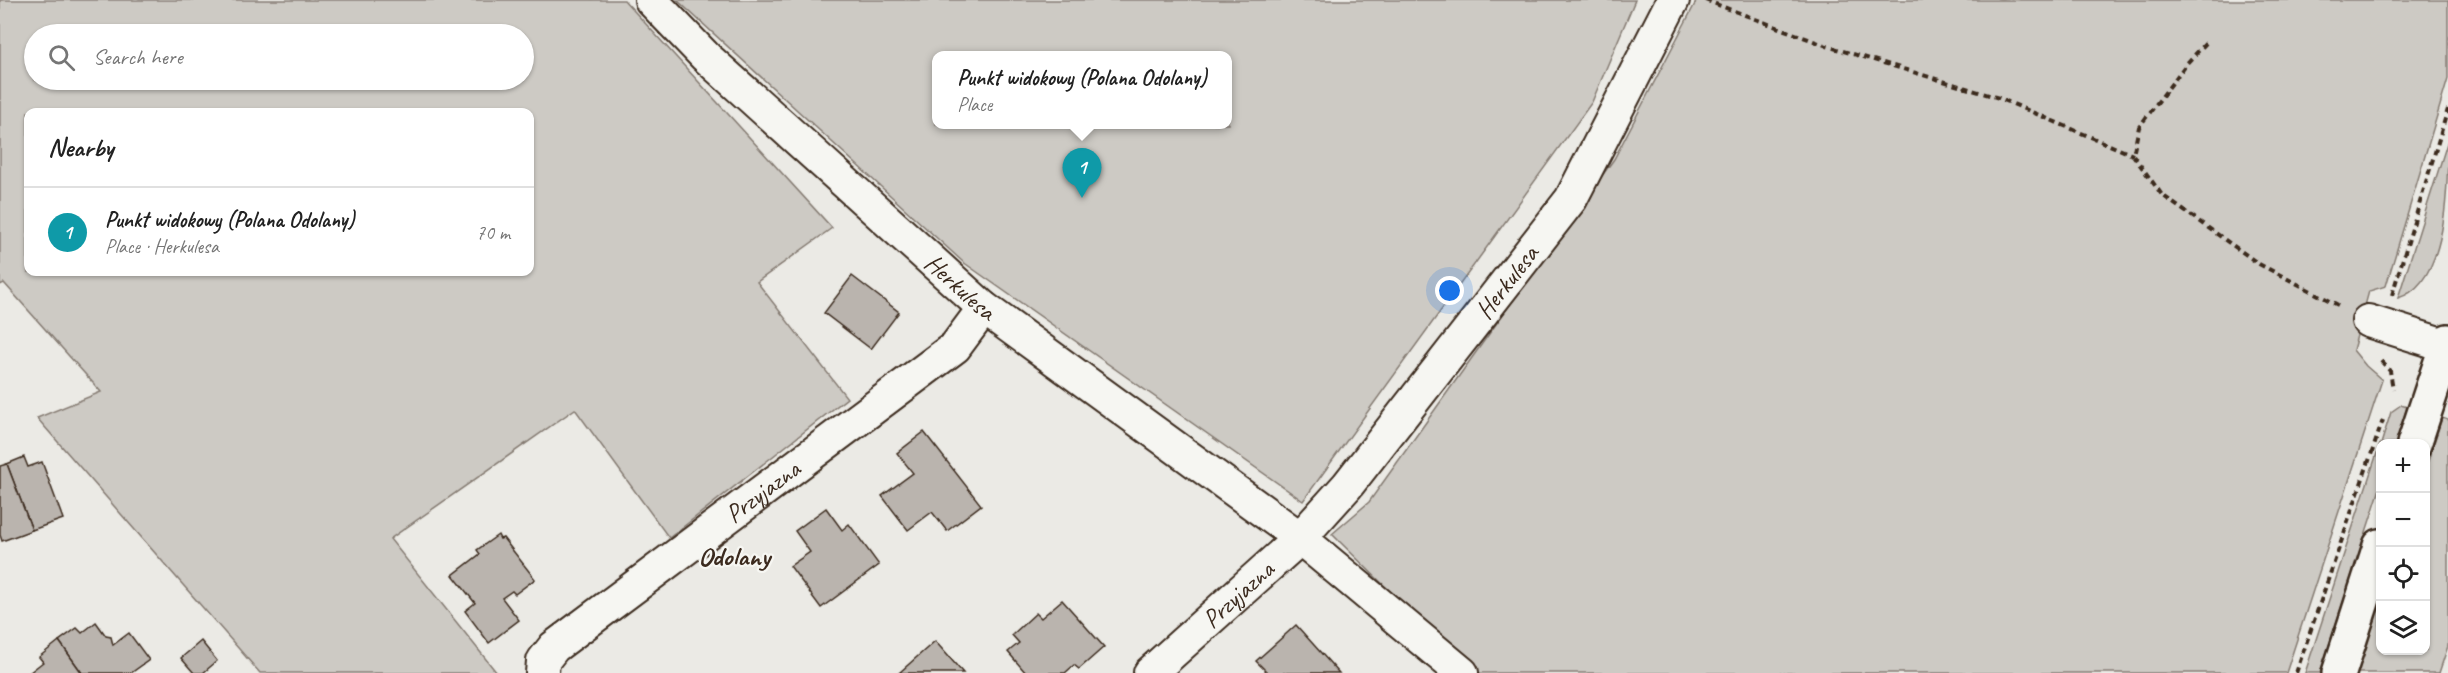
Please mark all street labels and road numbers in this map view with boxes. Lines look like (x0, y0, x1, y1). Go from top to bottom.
street label: Herkulesa (1468, 237, 1547, 326)
street label: Herkulesa (918, 246, 1003, 329)
street label: Przyjazna (718, 452, 808, 530)
street label: Przyjazna (1195, 553, 1282, 635)

